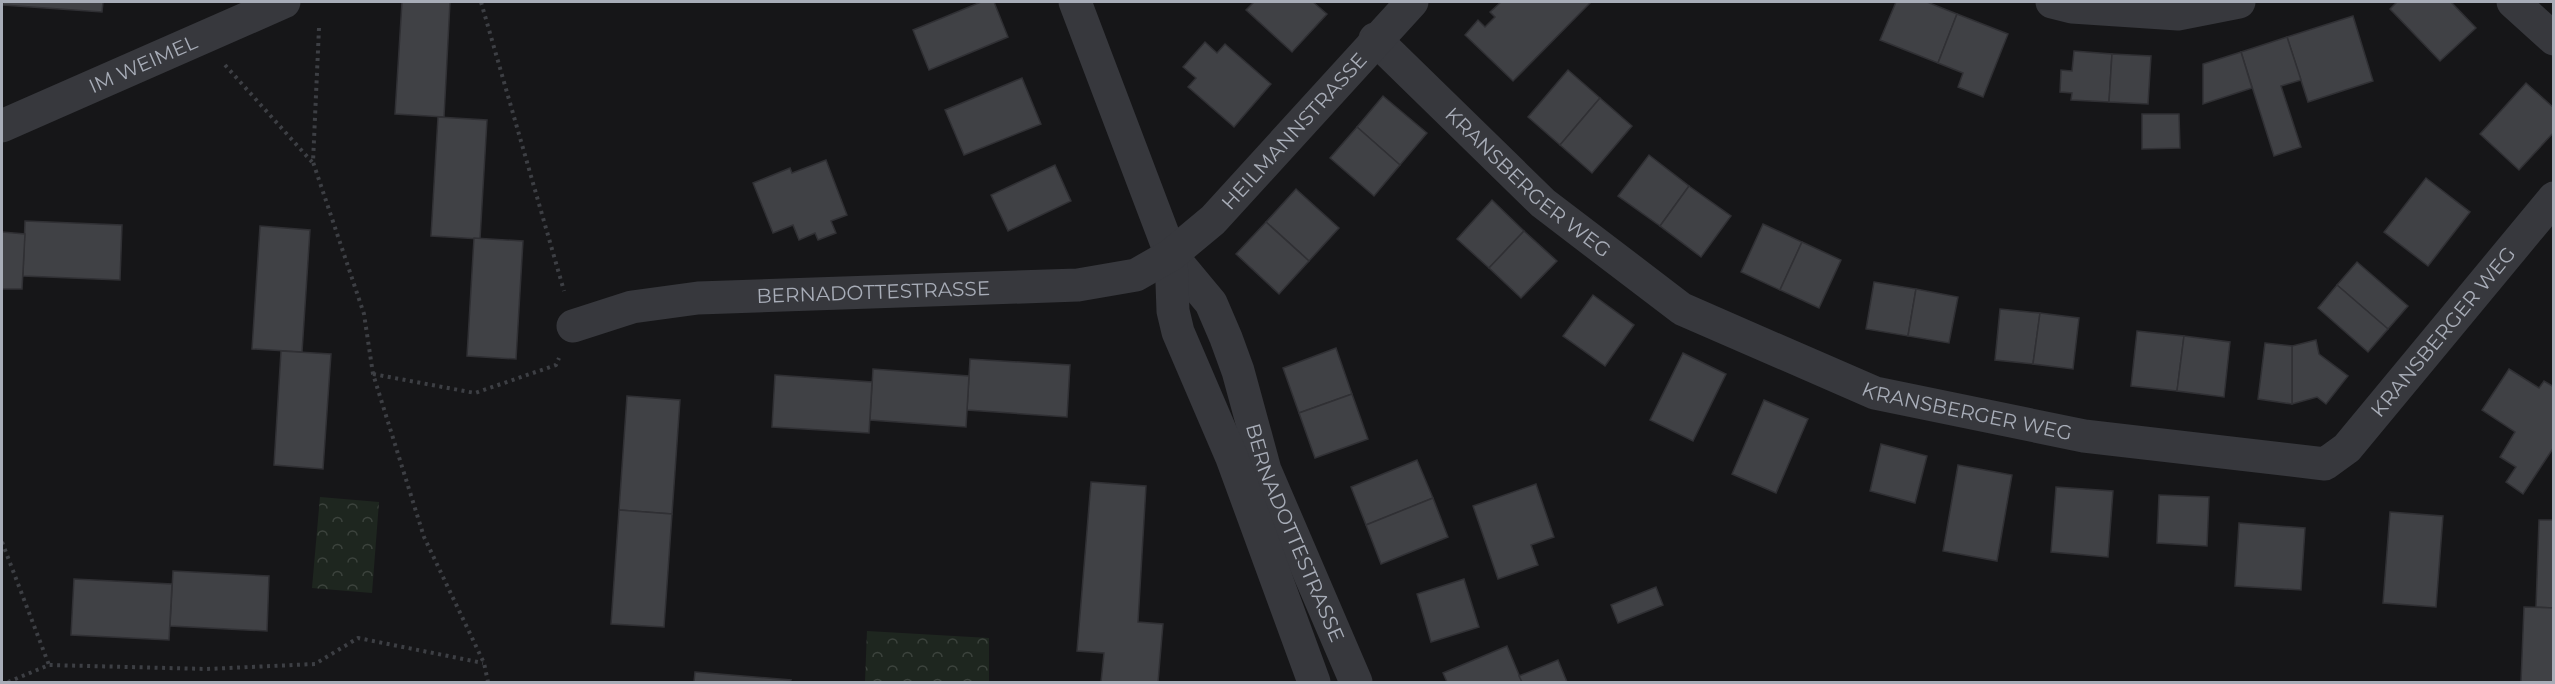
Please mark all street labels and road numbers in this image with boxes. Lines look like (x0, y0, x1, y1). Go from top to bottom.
street label: IM WEIMEL (85, 30, 201, 98)
street label: HEILMANNSTRASSE (1217, 48, 1372, 215)
street label: KRANSBERGER WEG (1440, 102, 1616, 262)
street label: KRANSBERGER WEG (2366, 242, 2521, 422)
street label: BERNADOTTESTRASSE (756, 276, 990, 308)
street label: KRANSBERGER WEG (1858, 377, 2074, 445)
street label: BERNADOTTESTRASSE (1241, 421, 1349, 646)

